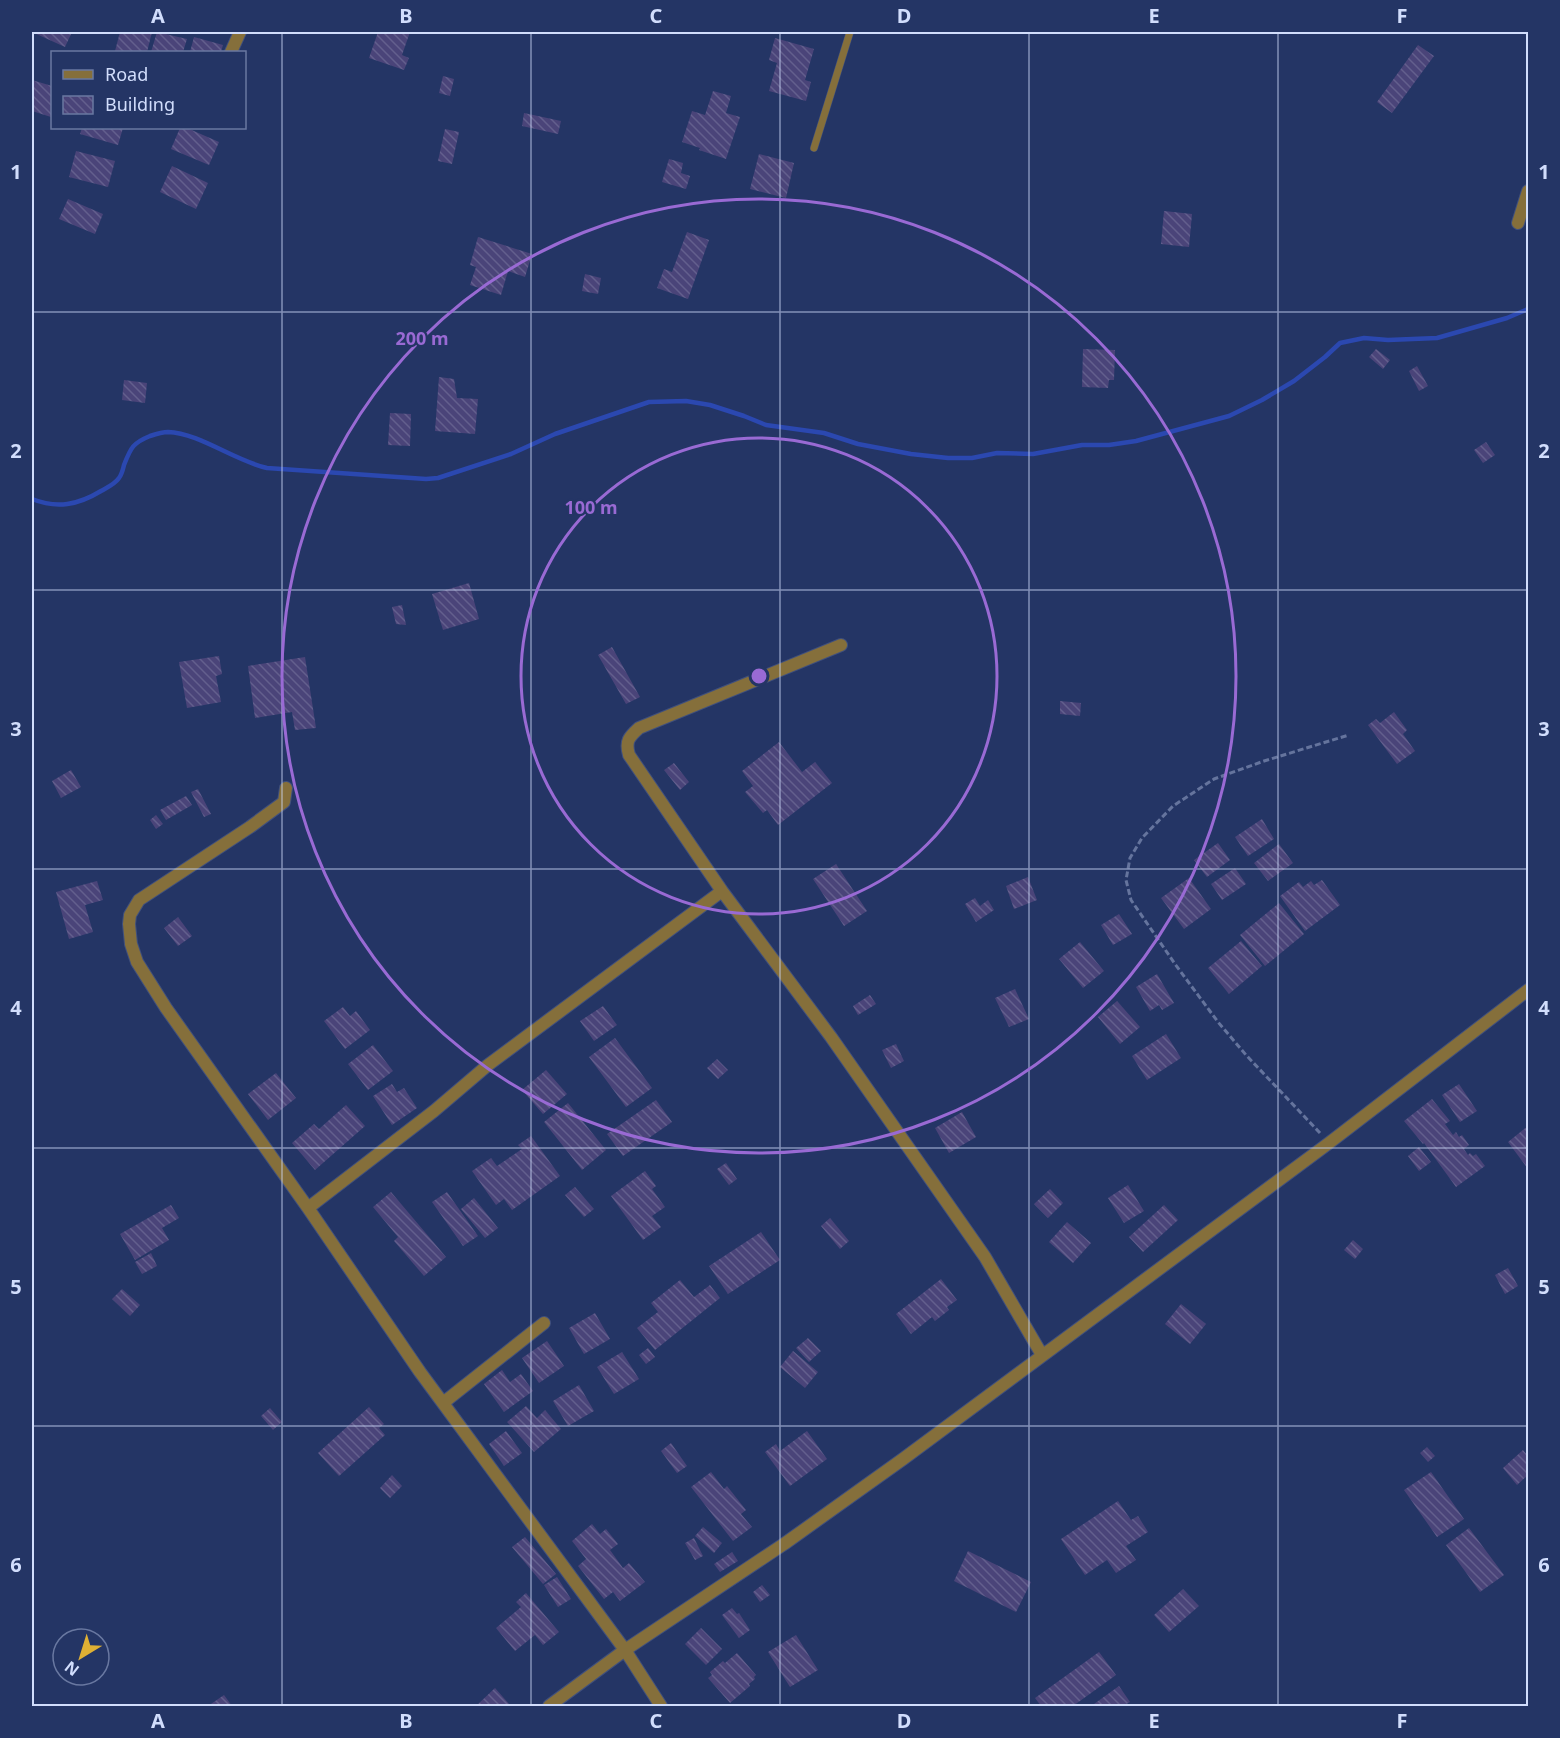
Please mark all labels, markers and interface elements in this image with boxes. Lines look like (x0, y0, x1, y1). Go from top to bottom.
text: A (151, 2, 165, 29)
text: B (399, 2, 413, 29)
text: C (650, 2, 663, 29)
text: D (897, 2, 911, 29)
text: E (1148, 2, 1160, 29)
text: F (1397, 2, 1407, 29)
legend (51, 51, 246, 129)
text: Road (105, 62, 148, 86)
text: Building (105, 92, 175, 116)
text: 1 (10, 158, 22, 185)
text: 1 (1538, 158, 1550, 185)
text: 200 m (395, 326, 449, 350)
text: 2 (10, 437, 22, 464)
text: 2 (1538, 437, 1550, 464)
text: 100 m (564, 495, 618, 519)
centre of rings (749, 666, 769, 686)
text: 3 (10, 715, 22, 742)
text: 3 (1538, 715, 1550, 742)
text: 4 (10, 994, 22, 1021)
text: 4 (1538, 994, 1550, 1021)
text: 5 (10, 1273, 22, 1300)
text: 5 (1538, 1273, 1550, 1300)
text: 6 (10, 1551, 22, 1578)
text: 6 (1538, 1551, 1550, 1578)
north arrow (51, 1627, 111, 1687)
text: N (60, 1656, 84, 1681)
text: A (151, 1707, 165, 1734)
text: B (399, 1707, 413, 1734)
text: C (650, 1707, 663, 1734)
text: D (897, 1707, 911, 1734)
text: E (1148, 1707, 1160, 1734)
text: F (1397, 1707, 1407, 1734)

